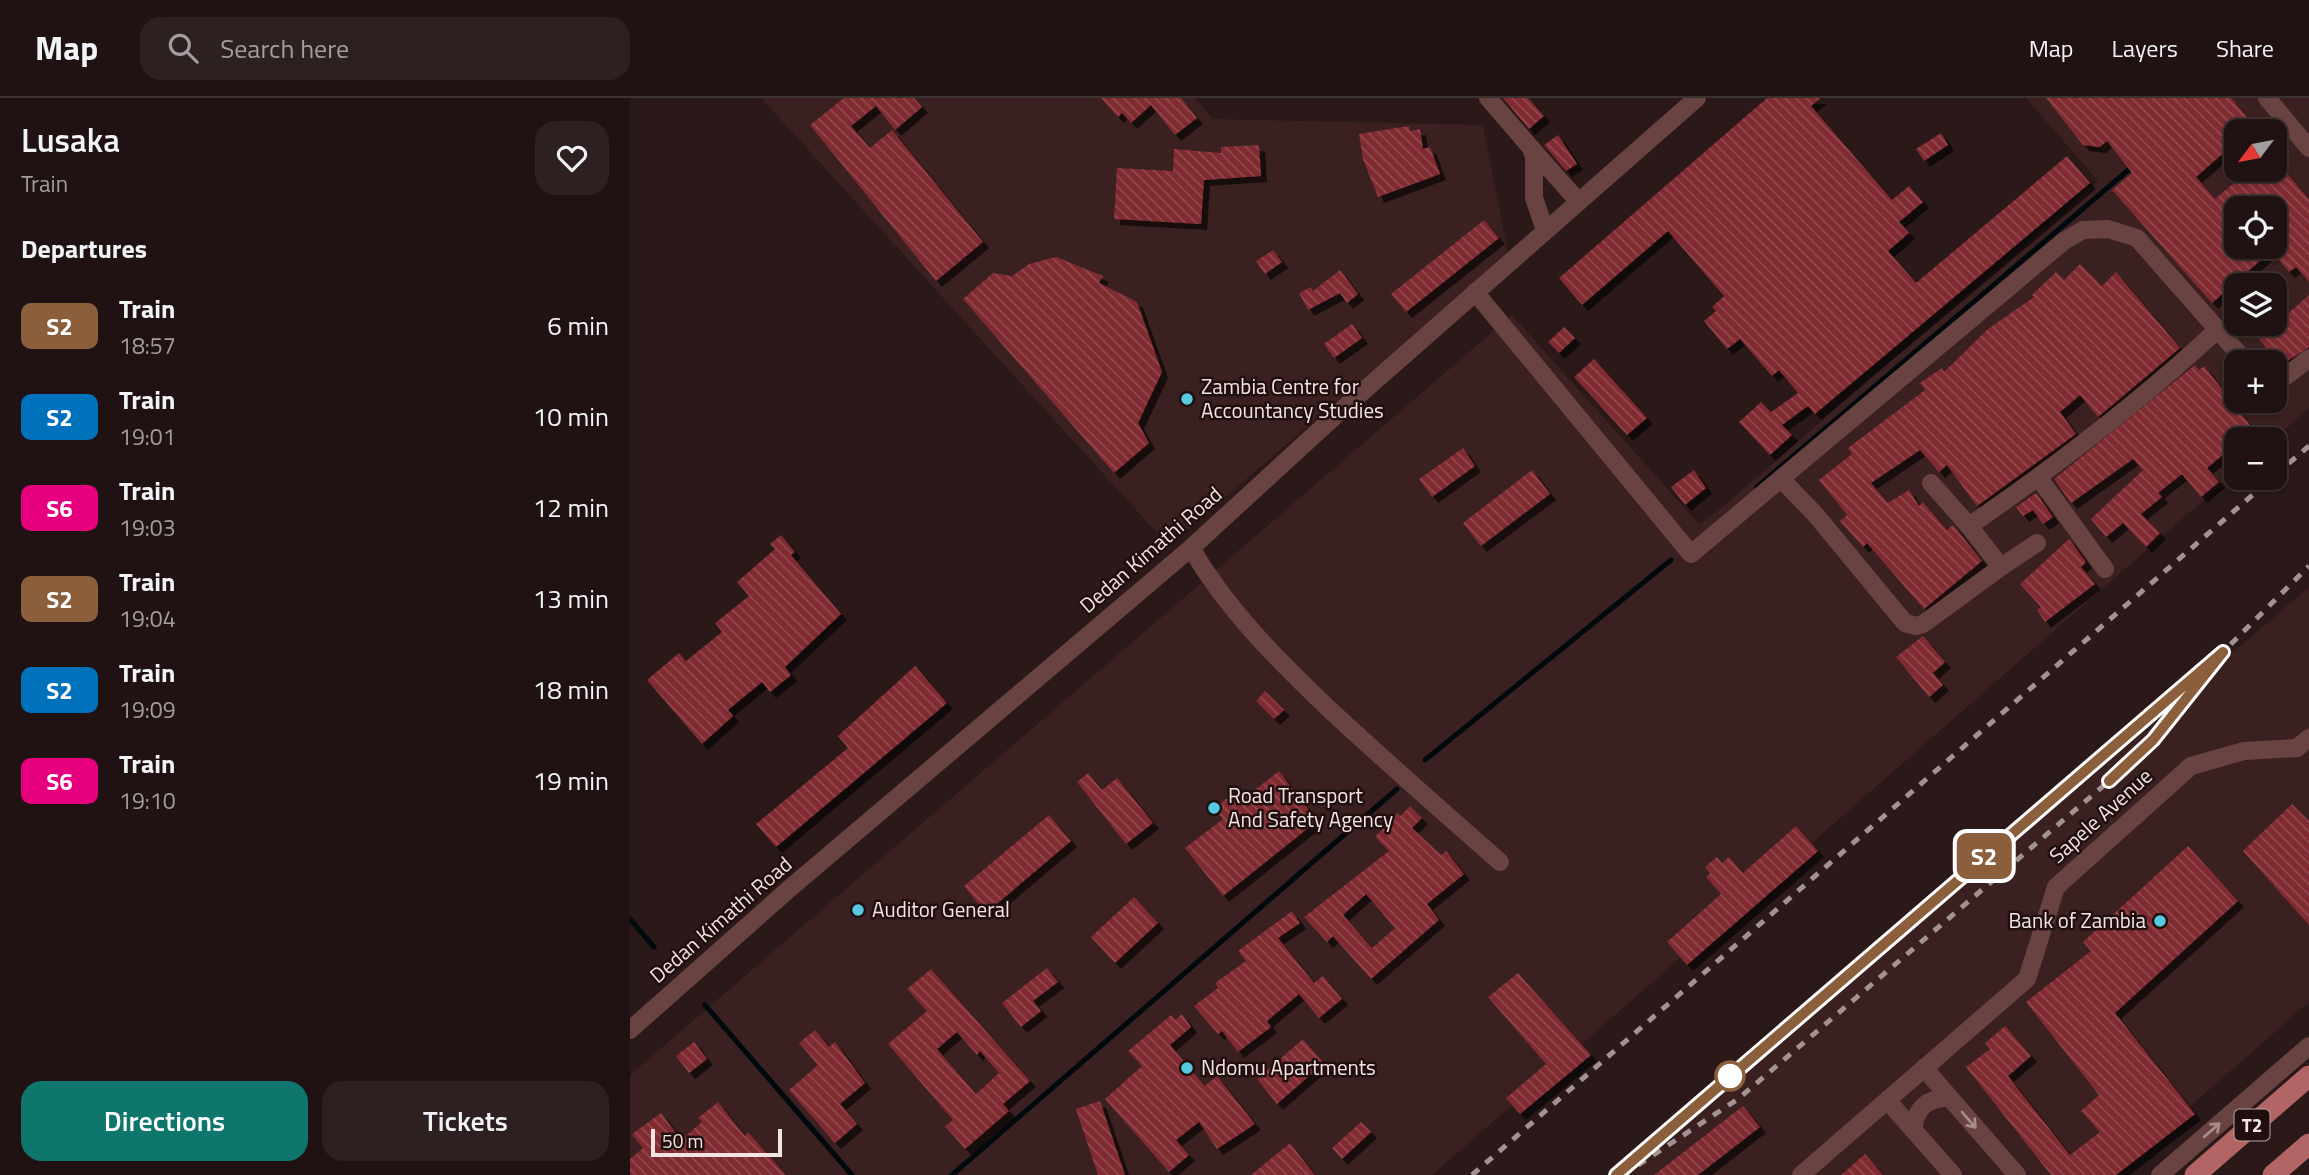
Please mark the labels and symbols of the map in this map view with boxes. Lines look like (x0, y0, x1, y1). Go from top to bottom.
north arrow (2224, 119, 2287, 182)
place label: Zambia Centre for Accountancy Studies (1201, 370, 1384, 426)
marker: Zambia Centre for Accountancy Studies (1179, 391, 1195, 407)
street label: Dedan Kimathi Road (1072, 478, 1229, 620)
street label: Sapele Avenue (2042, 760, 2159, 870)
place label: Road Transport And Safety Agency (1228, 779, 1393, 835)
marker: Road Transport And Safety Agency (1206, 800, 1222, 816)
line badge: S2 (1952, 833, 2016, 879)
street label: Dedan Kimathi Road (642, 848, 799, 990)
place label: Auditor General (872, 893, 1010, 925)
marker: Auditor General (850, 902, 866, 918)
place label: Bank of Zambia (2008, 904, 2146, 936)
marker: Bank of Zambia (2152, 913, 2168, 929)
place label: Ndomu Apartments (1201, 1051, 1376, 1083)
marker: Ndomu Apartments (1179, 1060, 1195, 1076)
unlabelled marker (1715, 1061, 1745, 1091)
road number: T2 (2234, 1110, 2270, 1140)
one-way arrow (1961, 1111, 1977, 1129)
one-way arrow (2202, 1122, 2220, 1138)
scale bar (651, 1126, 782, 1158)

